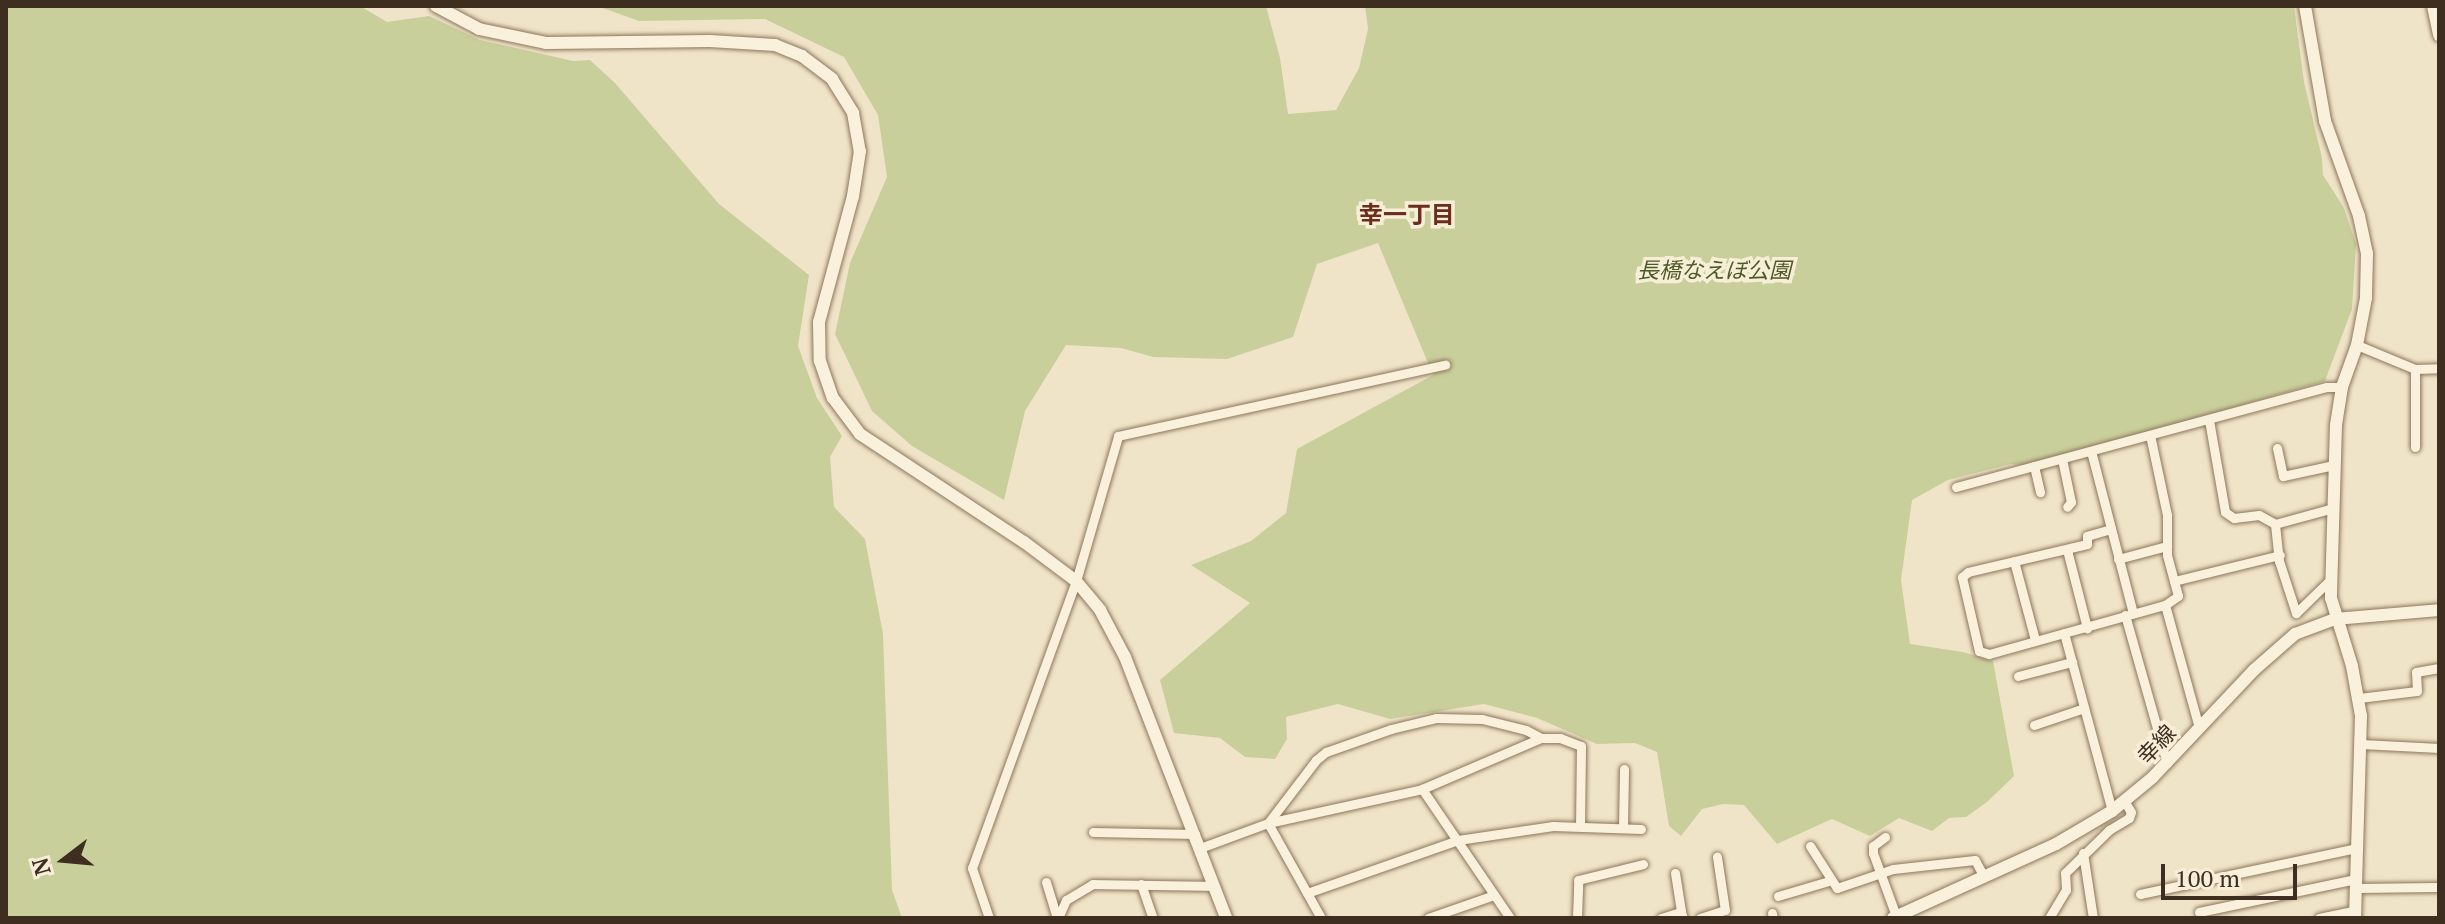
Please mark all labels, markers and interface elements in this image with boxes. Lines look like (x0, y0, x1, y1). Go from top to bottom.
district label: 幸一丁目 (1359, 201, 1455, 229)
park label: 長橋なえぼ公園 (1637, 257, 1791, 283)
street label: 幸線 (2131, 719, 2181, 769)
north arrow (24, 820, 104, 900)
scale bar (2165, 848, 2301, 898)
text: N (24, 855, 57, 879)
text: 100 m (2175, 862, 2240, 894)

